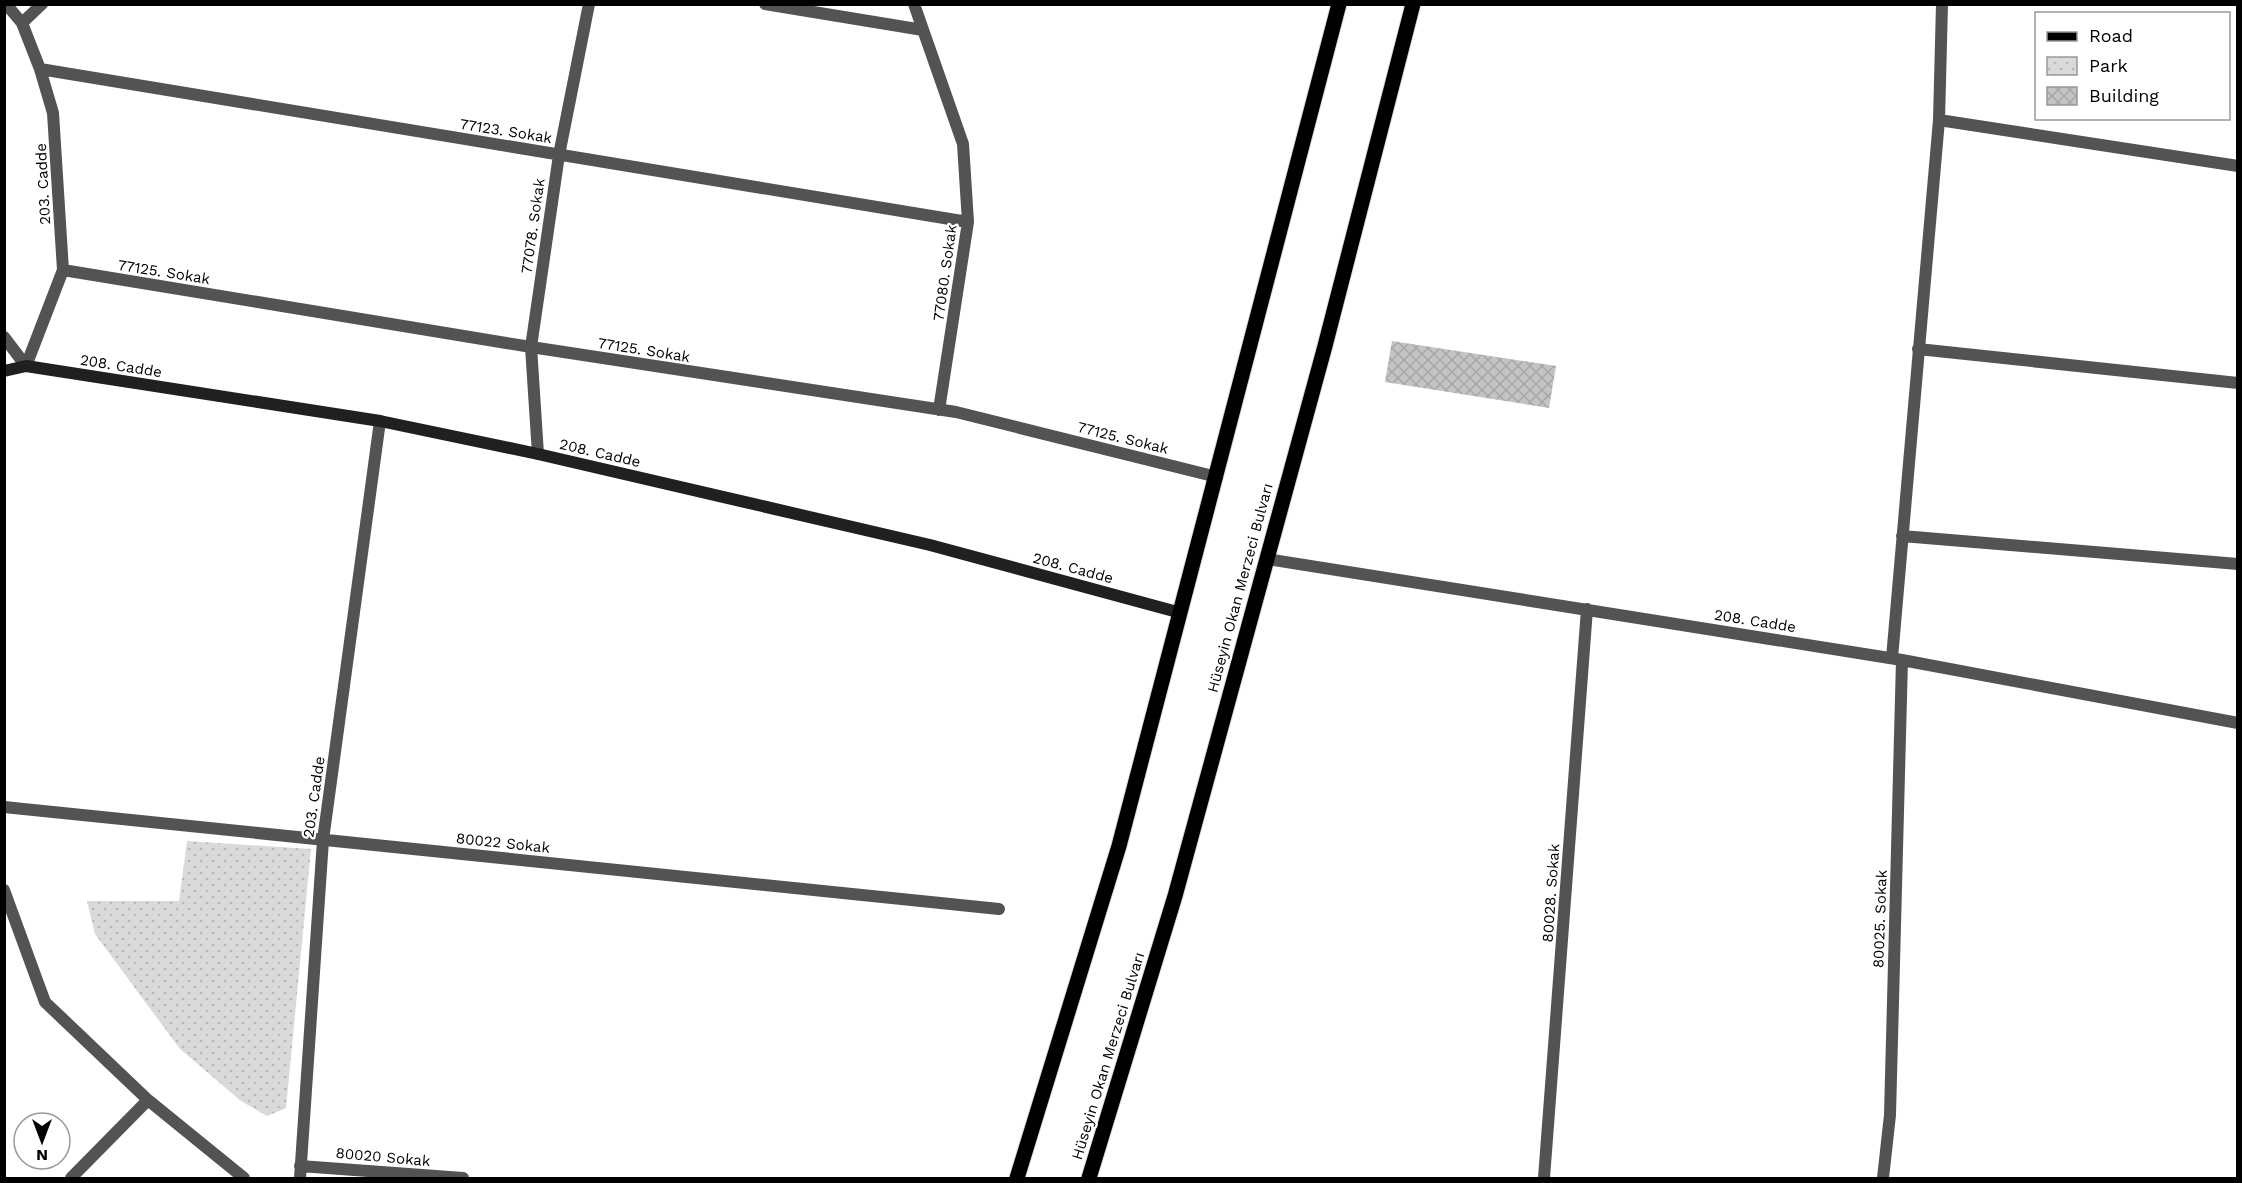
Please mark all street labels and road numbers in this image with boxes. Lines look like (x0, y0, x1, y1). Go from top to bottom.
street label: 77123. Sokak (459, 115, 554, 147)
street label: 203. Cadde (32, 143, 54, 225)
street label: 77078. Sokak (517, 177, 549, 275)
street label: 77080. Sokak (929, 223, 961, 322)
street label: 77125. Sokak (117, 256, 212, 288)
street label: 77125. Sokak (597, 334, 692, 366)
street label: 208. Cadde (79, 351, 163, 381)
street label: 77125. Sokak (1076, 418, 1171, 458)
street label: 208. Cadde (558, 435, 642, 471)
street label: Hüseyin Okan Merzeci Bulvarı (1203, 481, 1277, 695)
street label: 208. Cadde (1031, 549, 1115, 587)
street label: 208. Cadde (1713, 606, 1797, 636)
street label: 203. Cadde (299, 755, 329, 839)
street label: 80022 Sokak (455, 829, 551, 857)
street label: 80028. Sokak (1539, 843, 1563, 943)
street label: 80025. Sokak (1869, 869, 1891, 969)
street label: Hüseyin Okan Merzeci Bulvarı (1068, 950, 1148, 1162)
street label: 80020 Sokak (335, 1144, 432, 1170)

